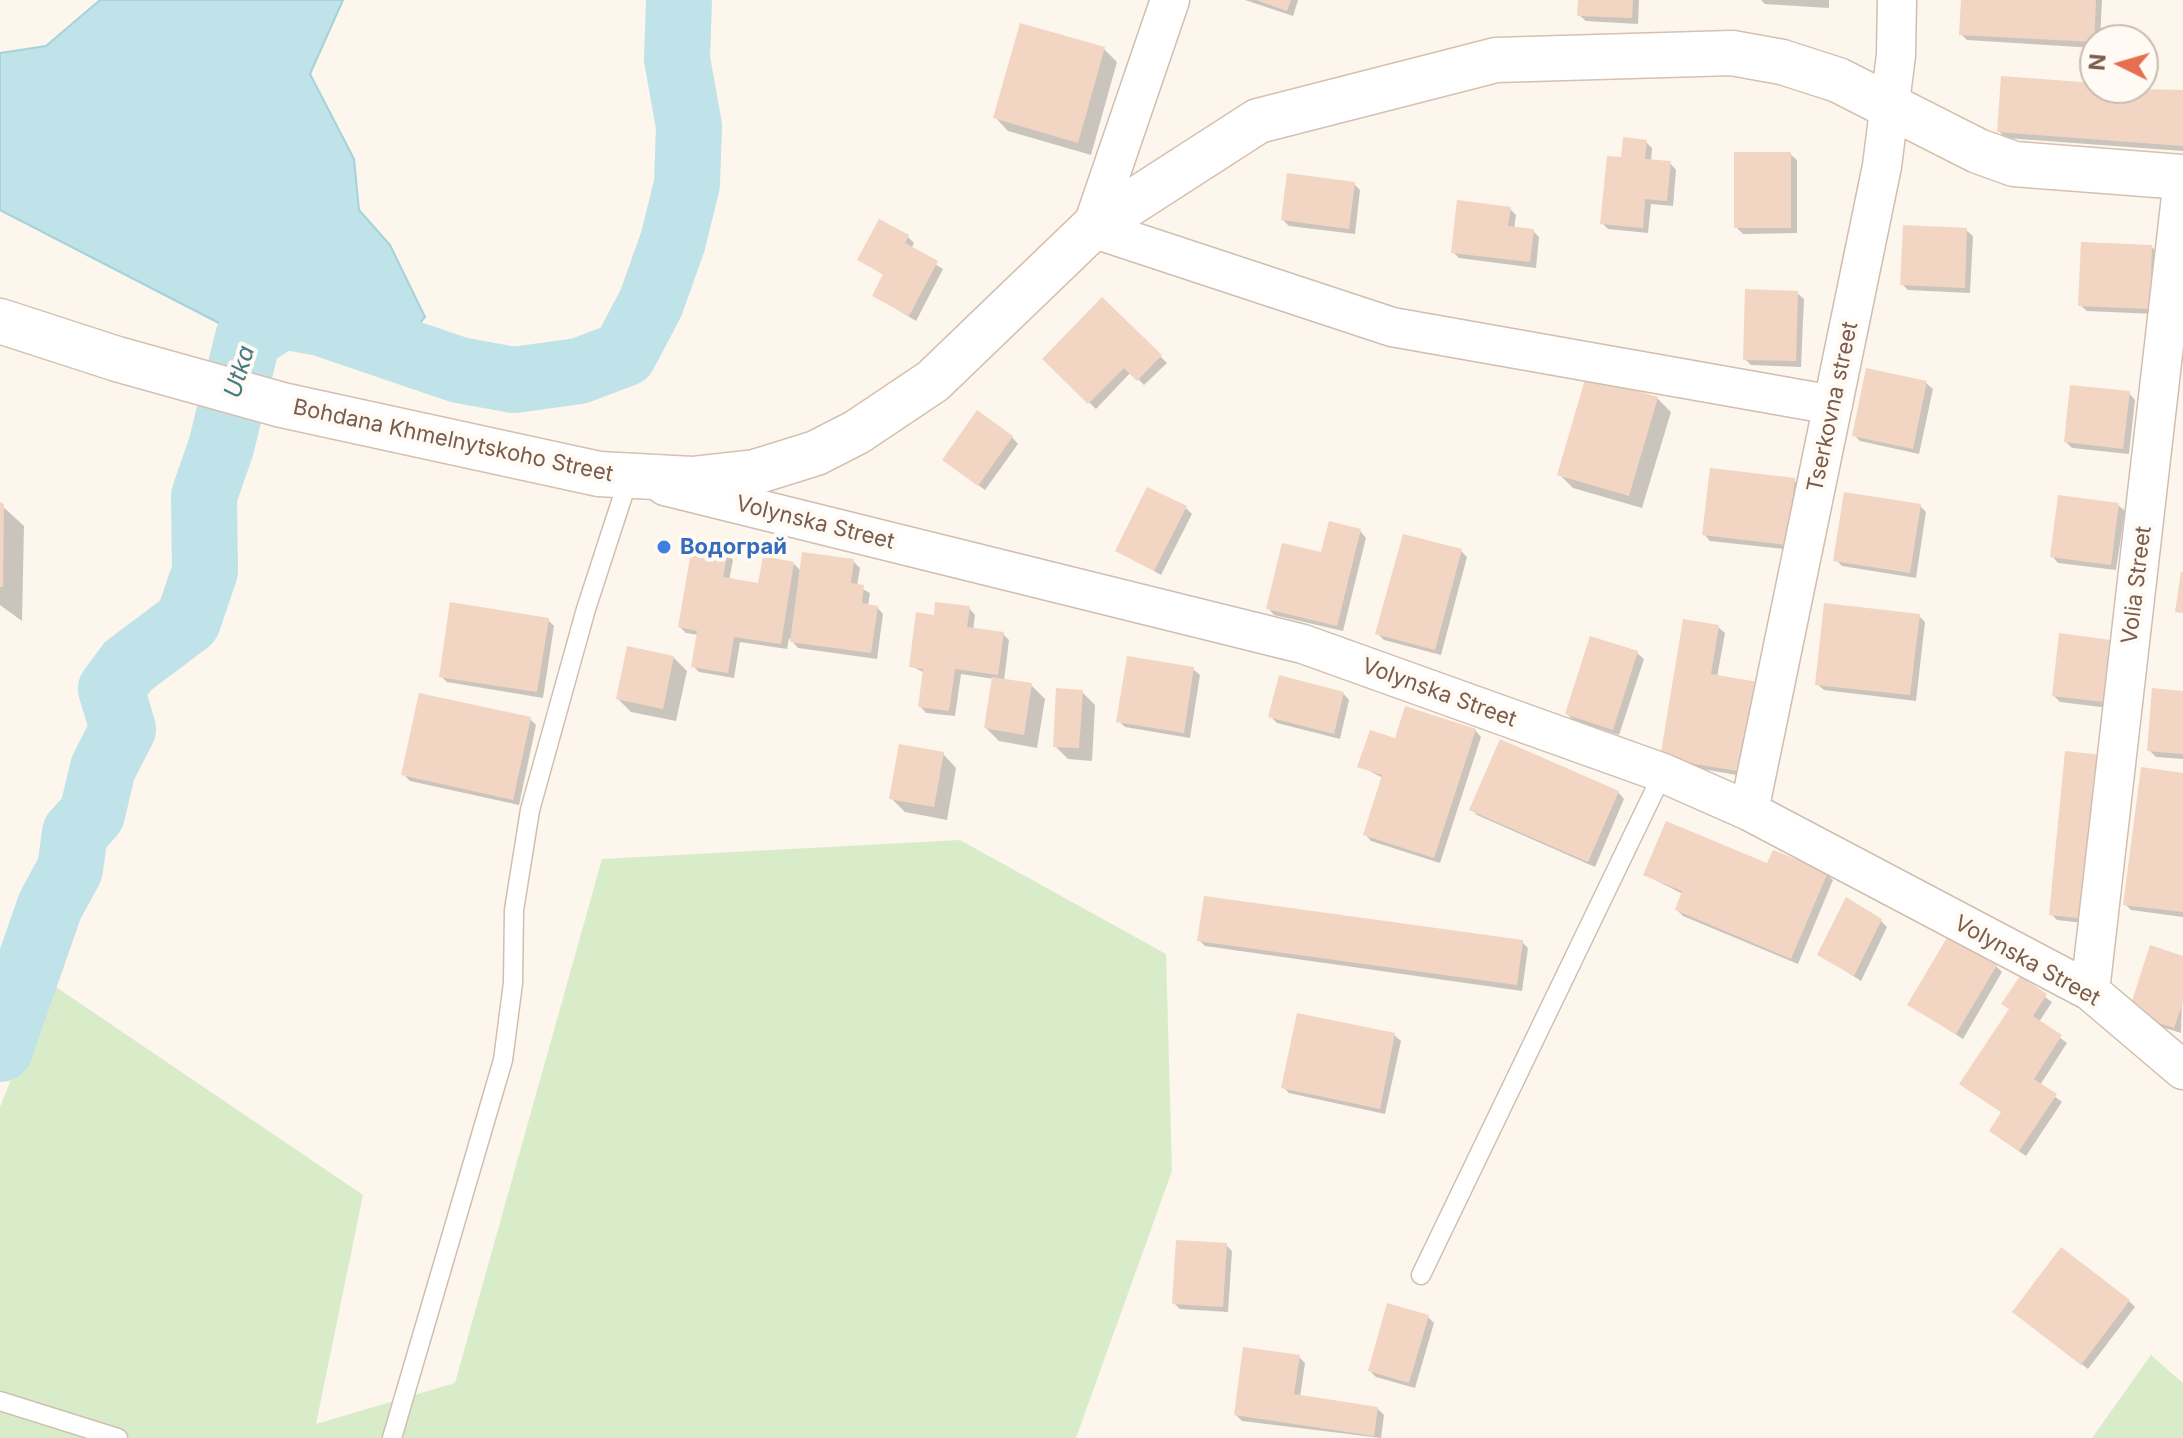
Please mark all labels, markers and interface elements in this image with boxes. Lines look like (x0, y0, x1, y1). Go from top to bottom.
north arrow (2079, 24, 2159, 104)
text: N (2083, 53, 2111, 72)
street label: Tserkovna street (1802, 319, 1864, 495)
water label: Utka (218, 342, 262, 402)
street label: Bohdana Khmelnytskoho Street (291, 394, 615, 488)
street label: Volynska Street (733, 491, 897, 555)
street label: Volia Street (2117, 525, 2157, 645)
place label: Водограй (680, 534, 787, 560)
marker: Водограй (655, 538, 673, 556)
street label: Volynska Street (1358, 653, 1520, 733)
street label: Volynska Street (1950, 910, 2104, 1012)

